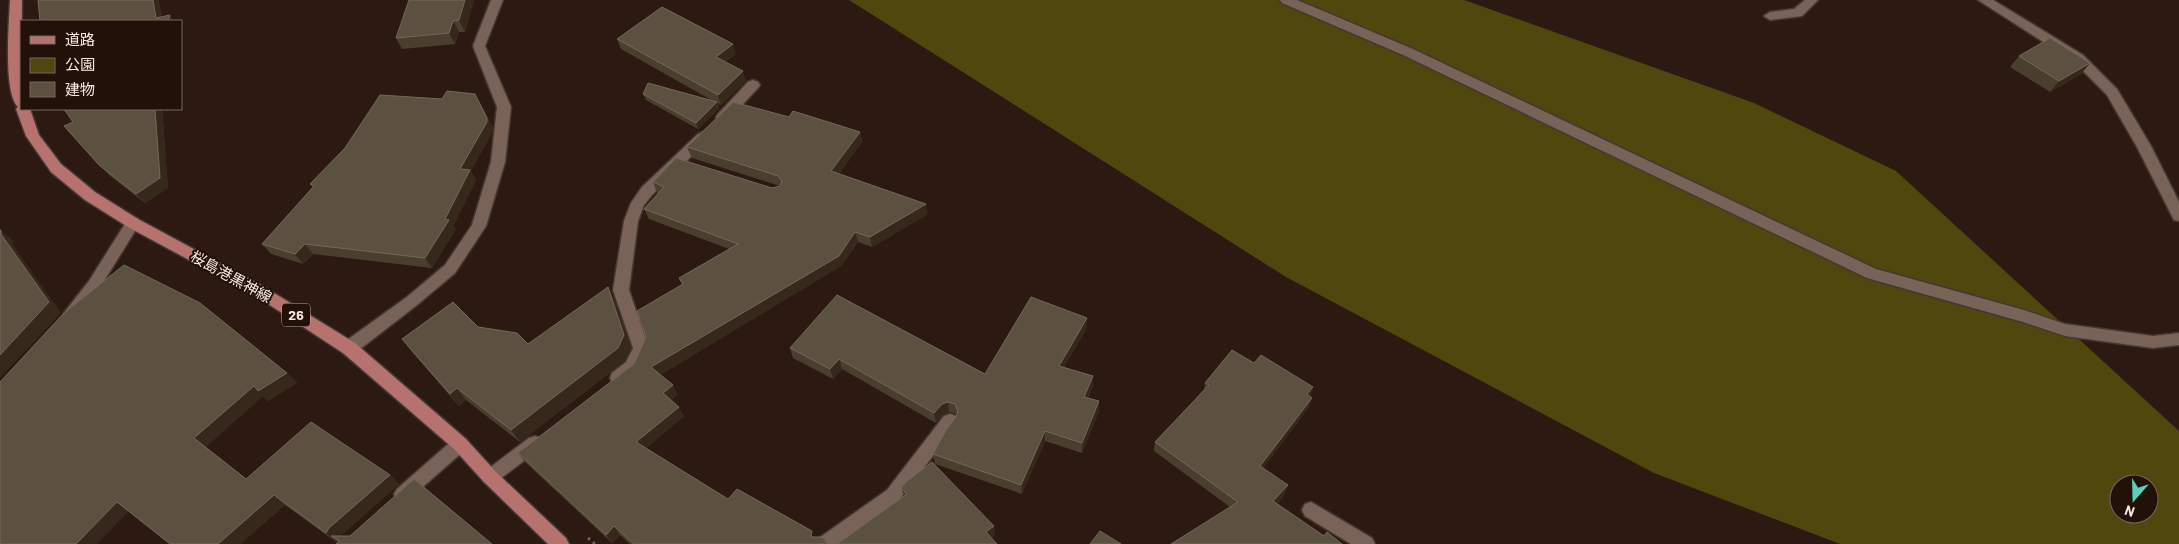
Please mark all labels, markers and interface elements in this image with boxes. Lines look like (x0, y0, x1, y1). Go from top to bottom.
legend (20, 20, 182, 110)
text: 道路 (65, 30, 95, 48)
text: 公園 (65, 55, 95, 73)
text: 建物 (65, 80, 95, 98)
street label: 桜島港黒神線 (188, 246, 275, 306)
road number: 26 (282, 304, 310, 326)
north arrow (2109, 474, 2159, 524)
text: N (2122, 502, 2137, 521)

